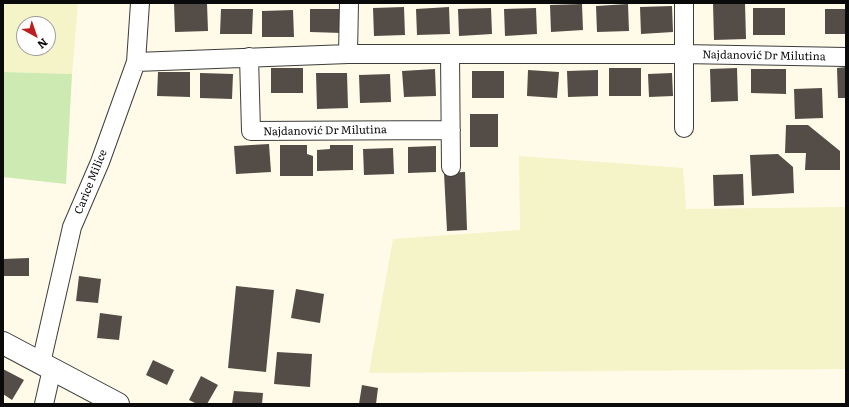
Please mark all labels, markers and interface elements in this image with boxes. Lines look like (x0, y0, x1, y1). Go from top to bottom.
north arrow (16, 16, 56, 56)
text: N (34, 35, 52, 54)
street label: Najdanović Dr Milutina (702, 48, 826, 64)
street label: Najdanović Dr Milutina (263, 123, 387, 139)
street label: Carice Milice (72, 148, 110, 216)

